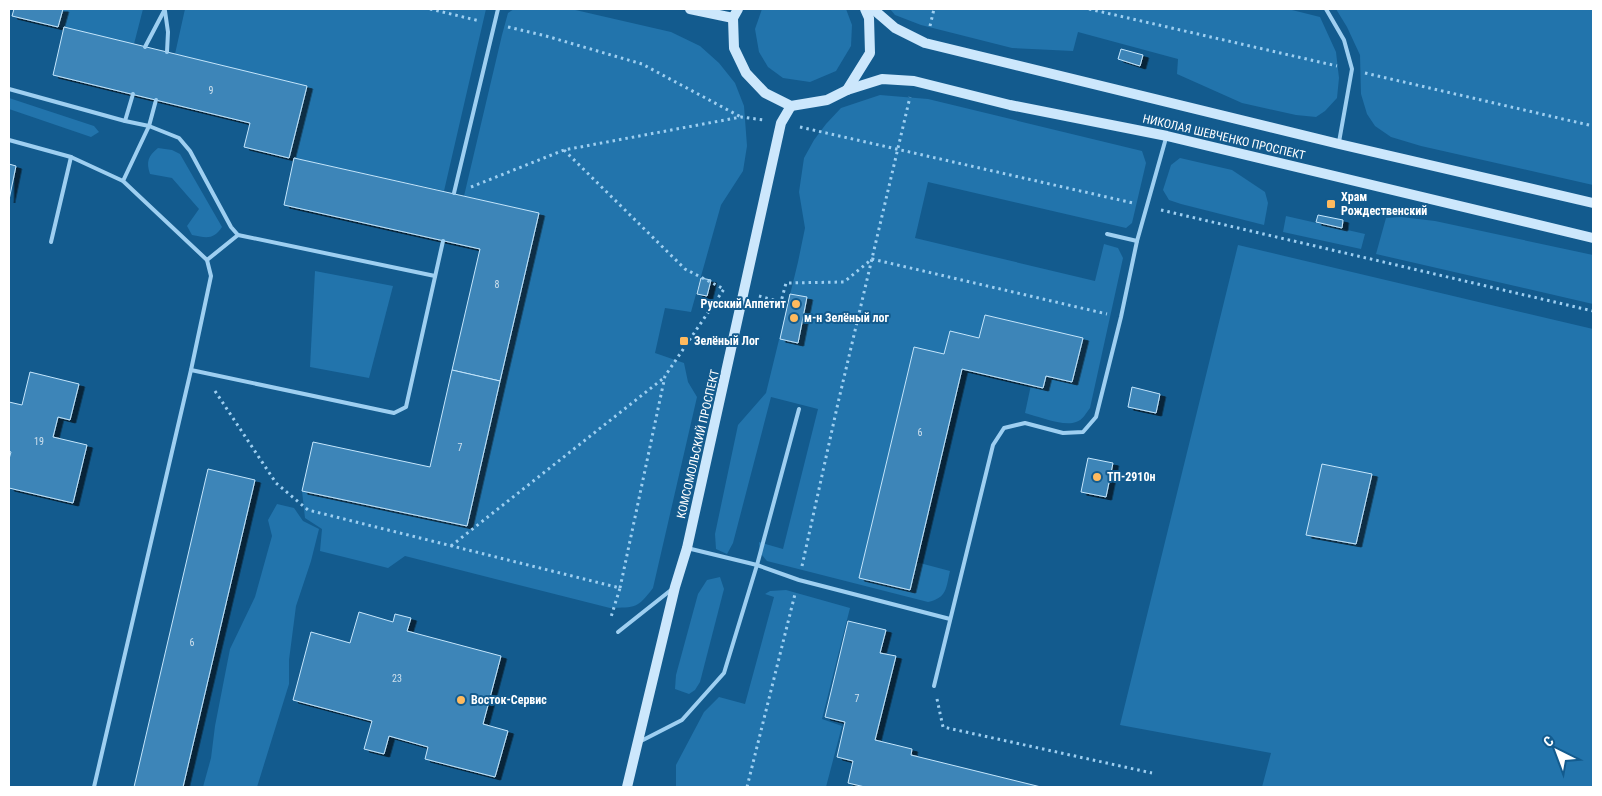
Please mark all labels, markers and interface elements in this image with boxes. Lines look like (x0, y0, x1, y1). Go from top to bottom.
house number: 9 (209, 85, 214, 96)
street label: НИКОЛАЯ ШЕВЧЕНКО ПРОСПЕКТ (1141, 111, 1307, 163)
place label: Храм Рождественский (1341, 190, 1427, 218)
marker: Храм Рождественский (1325, 198, 1337, 210)
house number: 8 (495, 279, 500, 290)
place label: Русский Аппетит (701, 297, 787, 311)
marker: Русский Аппетит (790, 298, 802, 310)
place label: м-н Зелёный лог (804, 311, 890, 325)
marker: м-н Зелёный лог (788, 312, 800, 324)
place label: Зелёный Лог (694, 334, 760, 348)
marker: Зелёный Лог (678, 335, 690, 347)
street label: КОМСОМОЛЬСКИЙ ПРОСПЕКТ (673, 368, 722, 520)
house number: 6 (918, 427, 923, 438)
house number: 19 (34, 436, 44, 447)
house number: 7 (458, 442, 463, 453)
place label: ТП-2910н (1107, 470, 1155, 484)
marker: ТП-2910н (1091, 471, 1103, 483)
house number: 6 (190, 637, 195, 648)
house number: 23 (392, 673, 402, 684)
place label: Восток-Сервис (471, 693, 547, 707)
house number: 7 (855, 693, 860, 704)
marker: Восток-Сервис (455, 694, 467, 706)
north arrow (1532, 726, 1582, 776)
text: С (1540, 733, 1557, 750)

